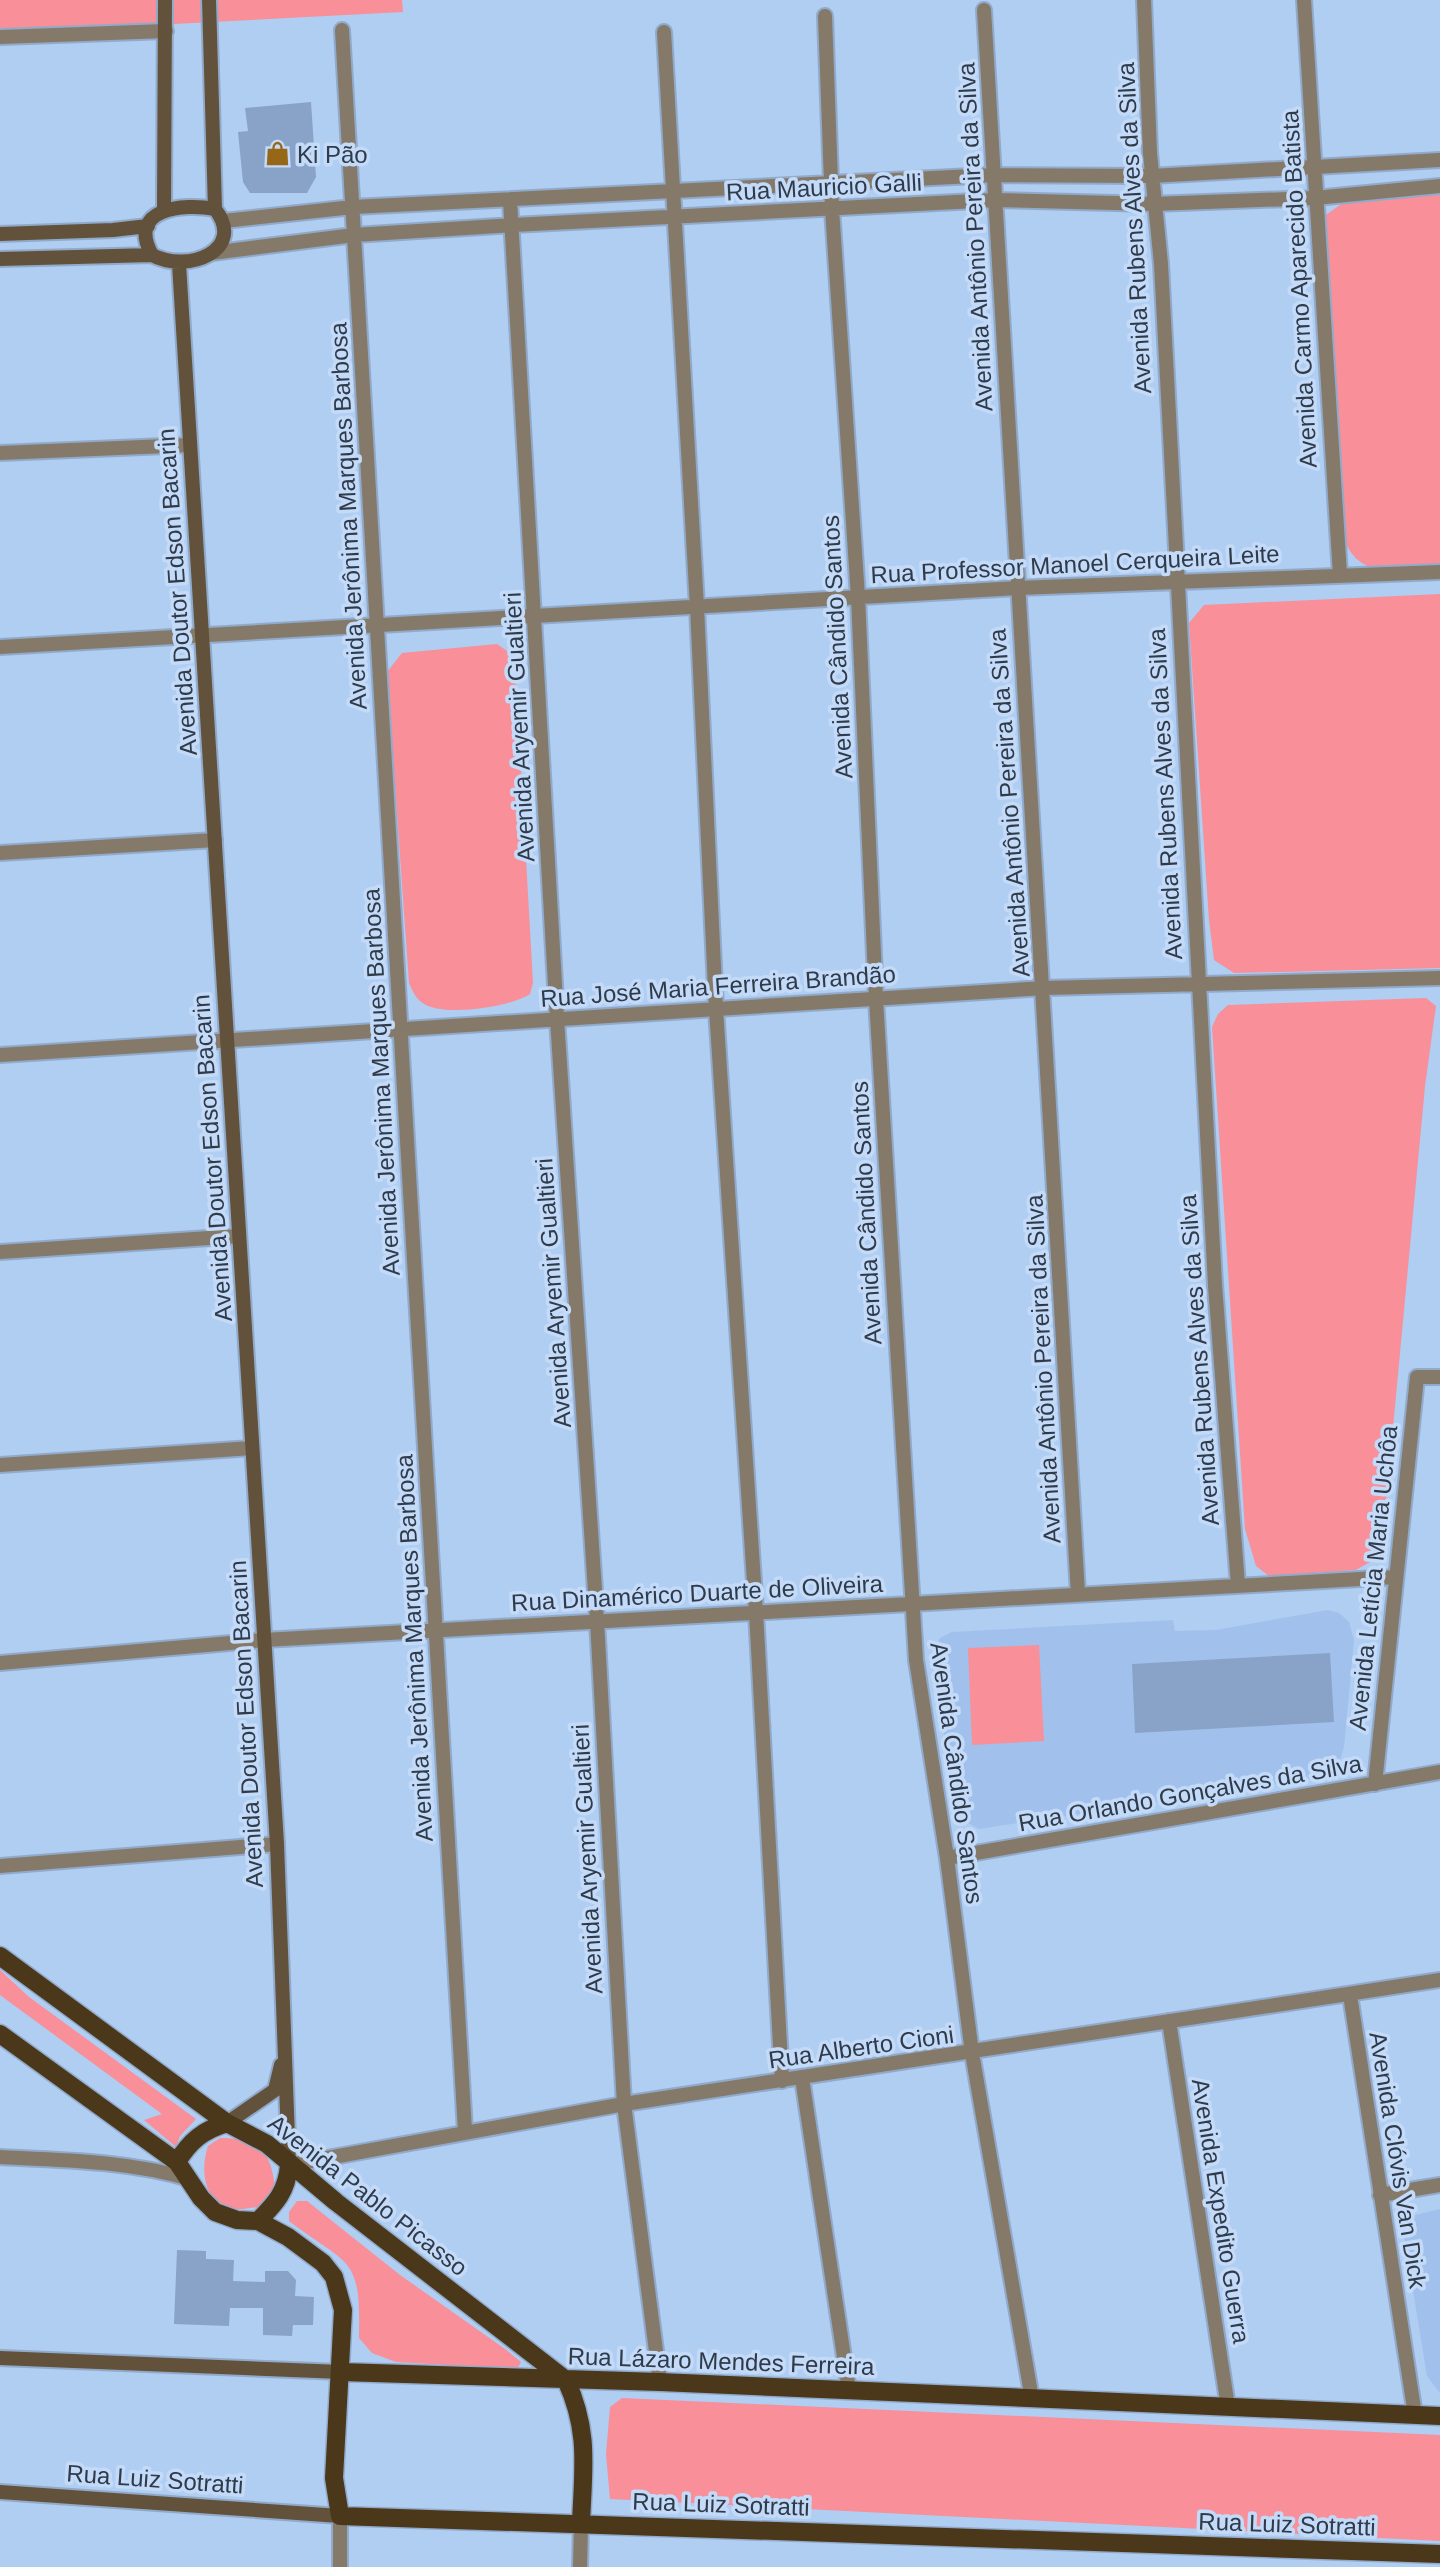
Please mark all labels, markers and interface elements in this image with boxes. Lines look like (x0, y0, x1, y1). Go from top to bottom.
street label: Avenida Antônio Pereira da Silva (952, 61, 998, 412)
street label: Avenida Rubens Alves da Silva (1112, 61, 1156, 394)
street label: Avenida Carmo Aparecido Batista (1276, 109, 1322, 469)
shop icon: Ki Pão (263, 140, 291, 168)
place label: Ki Pão (297, 141, 368, 168)
street label: Rua Mauricio Galli (725, 168, 923, 206)
street label: Avenida Jerônima Marques Barbosa (324, 321, 372, 710)
street label: Avenida Doutor Edson Bacarin (152, 428, 202, 756)
street label: Avenida Cândido Santos (817, 515, 857, 779)
street label: Rua Professor Manoel Cerqueira Leite (870, 540, 1280, 588)
street label: Avenida Aryemir Gualtieri (498, 591, 540, 863)
street label: Avenida Antônio Pereira da Silva (983, 627, 1035, 978)
street label: Avenida Rubens Alves da Silva (1143, 627, 1187, 960)
street label: Avenida Jerônima Marques Barbosa (357, 887, 405, 1276)
street label: Rua José Maria Ferreira Brandão (539, 960, 897, 1012)
street label: Avenida Doutor Edson Bacarin (187, 994, 237, 1322)
street label: Avenida Cândido Santos (846, 1081, 886, 1345)
street label: Avenida Aryemir Gualtieri (530, 1157, 576, 1429)
street label: Avenida Antônio Pereira da Silva (1020, 1193, 1066, 1544)
street label: Avenida Rubens Alves da Silva (1174, 1193, 1224, 1526)
street label: Avenida Letícia Maria Uchôa (1344, 1424, 1403, 1732)
street label: Avenida Jerônima Marques Barbosa (390, 1453, 438, 1842)
street label: Avenida Doutor Edson Bacarin (224, 1560, 268, 1888)
street label: Rua Dinamérico Duarte de Oliveira (510, 1570, 884, 1616)
street label: Avenida Cândido Santos (925, 1641, 989, 1905)
street label: Avenida Aryemir Gualtieri (566, 1723, 608, 1995)
street label: Rua Orlando Gonçalves da Silva (1016, 1749, 1364, 1837)
street label: Rua Alberto Cioni (767, 2021, 955, 2073)
street label: Avenida Clóvis Van Dick (1364, 2030, 1432, 2291)
street label: Avenida Expedito Guerra (1187, 2077, 1255, 2346)
street label: Avenida Pablo Picasso (263, 2109, 473, 2281)
street label: Rua Lázaro Mendes Ferreira (567, 2342, 875, 2380)
street label: Rua Luiz Sotratti (66, 2459, 244, 2499)
street label: Rua Luiz Sotratti (632, 2487, 810, 2521)
street label: Rua Luiz Sotratti (1198, 2507, 1376, 2541)

